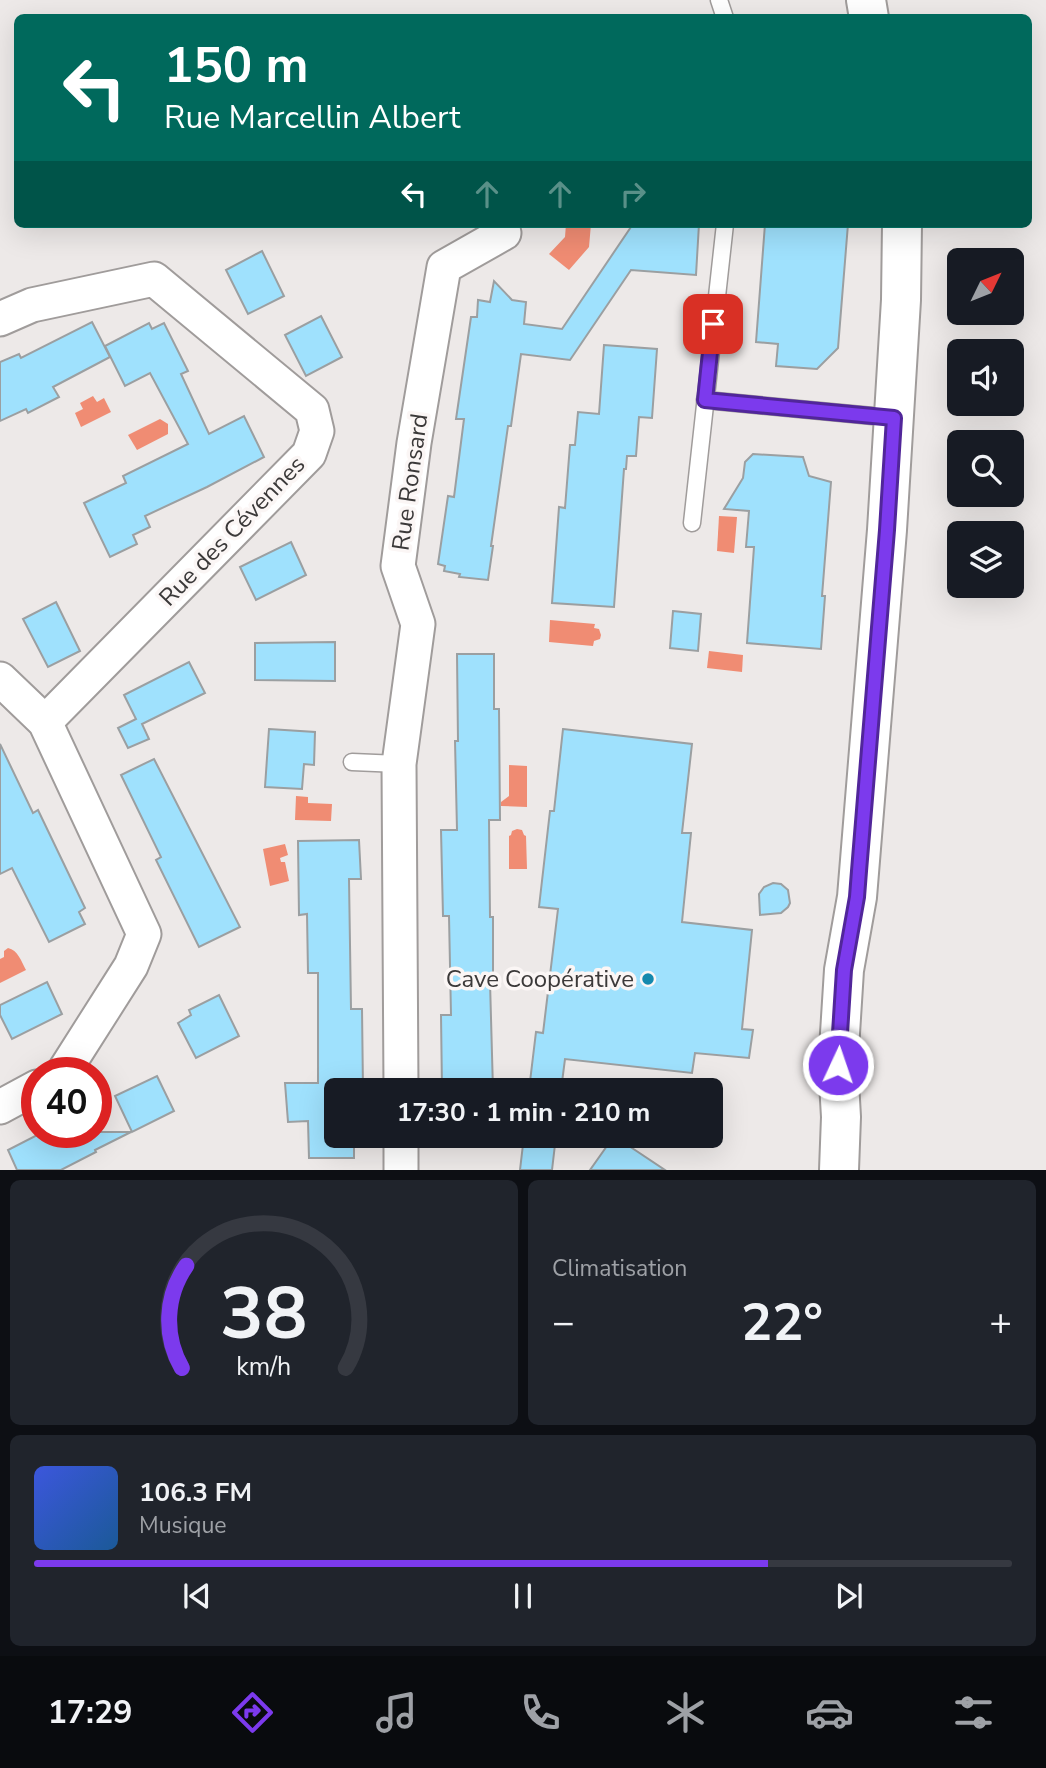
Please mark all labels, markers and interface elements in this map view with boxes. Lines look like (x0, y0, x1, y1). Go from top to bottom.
text: 150 m (164, 32, 308, 99)
icon: left (49, 42, 140, 133)
text: Rue Marcellin Albert (164, 96, 460, 139)
icon: left (395, 175, 433, 213)
icon: ahead (468, 175, 506, 213)
icon: ahead (541, 175, 579, 213)
icon: right (614, 175, 652, 213)
north arrow (947, 248, 1024, 326)
map controls (947, 248, 1024, 598)
pin (683, 294, 743, 354)
icon: arrive (694, 305, 732, 343)
button: sound (947, 339, 1024, 416)
street label: Rue Ronsard (385, 411, 435, 553)
button: search (947, 430, 1024, 507)
street label: Rue des Cévennes (152, 449, 312, 613)
button: layers (947, 521, 1024, 598)
place label: Cave Coopérative (446, 963, 634, 995)
marker: Cave Coopérative (640, 971, 656, 987)
position arrow (801, 1028, 875, 1102)
speed limit sign: 40 (21, 1057, 112, 1148)
text: 17:30 · 1 min · 210 m (397, 1095, 650, 1130)
text: Climatisation (552, 1253, 687, 1284)
text: 38 (220, 1265, 308, 1365)
text: 22° (741, 1287, 823, 1358)
text: − (552, 1297, 575, 1348)
text: + (989, 1297, 1012, 1348)
text: km/h (236, 1350, 292, 1384)
text: 106.3 FM (139, 1475, 252, 1510)
text: Musique (139, 1510, 227, 1541)
icon: previous (178, 1577, 216, 1615)
icon: pause (504, 1577, 542, 1615)
icon: next (830, 1577, 868, 1615)
icon: directions (228, 1688, 277, 1737)
icon: music (372, 1688, 421, 1737)
icon: phone (516, 1688, 565, 1737)
icon: climate (661, 1688, 710, 1737)
icon: car (805, 1688, 854, 1737)
icon: filters (949, 1688, 998, 1737)
text: 17:29 (48, 1691, 132, 1734)

